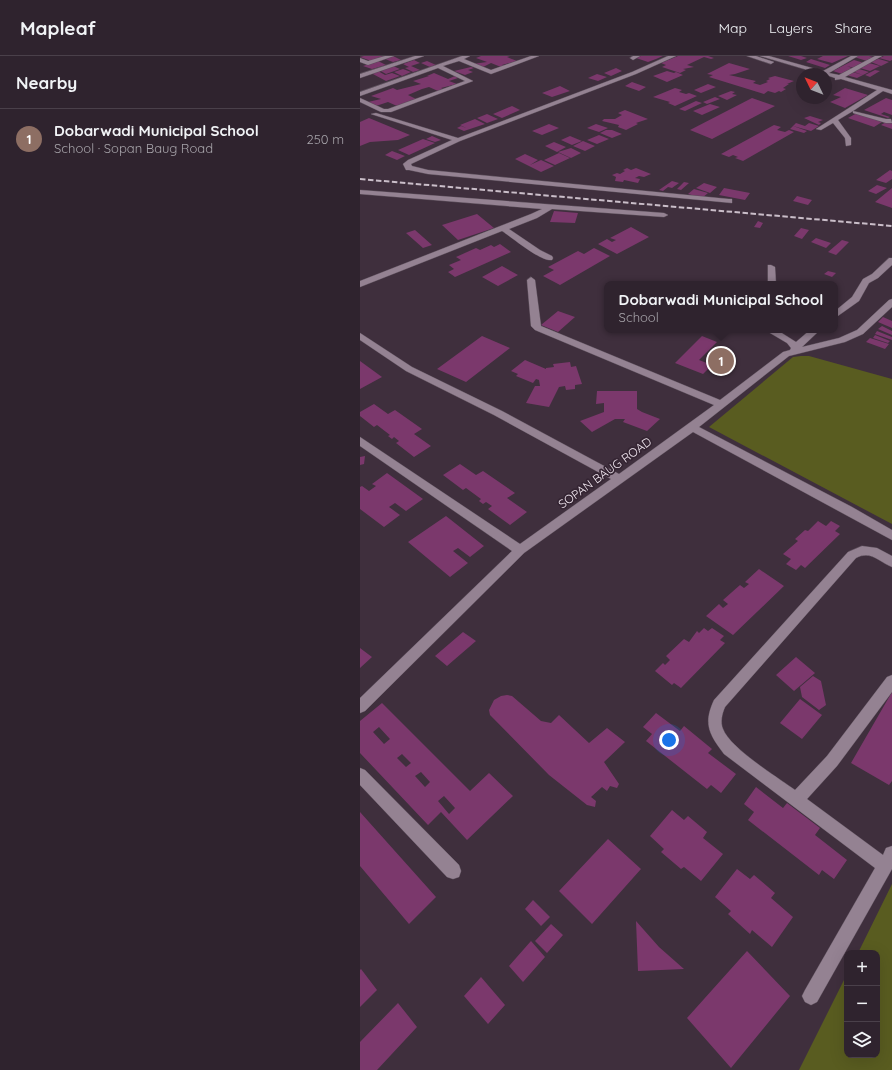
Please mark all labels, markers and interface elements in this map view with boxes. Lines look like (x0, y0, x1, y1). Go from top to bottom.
text: Mapleaf (20, 16, 96, 40)
text: Map (718, 19, 747, 37)
text: Layers (769, 19, 813, 37)
text: Share (835, 19, 872, 37)
north arrow (796, 68, 832, 104)
text: Nearby (16, 72, 77, 93)
text: Dobarwadi Municipal School (54, 121, 259, 140)
text: 1 (26, 131, 32, 147)
text: 250 m (307, 131, 344, 147)
text: School · Sopan Baug Road (54, 140, 213, 156)
popup (604, 281, 838, 333)
text: Dobarwadi Municipal School (619, 290, 823, 309)
text: School (619, 309, 659, 325)
pin: 1 (708, 346, 734, 376)
street label: SOPAN BAUG ROAD (555, 434, 654, 511)
your location (659, 730, 679, 750)
map controls (844, 950, 880, 1058)
button: + (844, 950, 880, 986)
button: − (844, 986, 880, 1022)
button: layers (844, 1022, 880, 1058)

